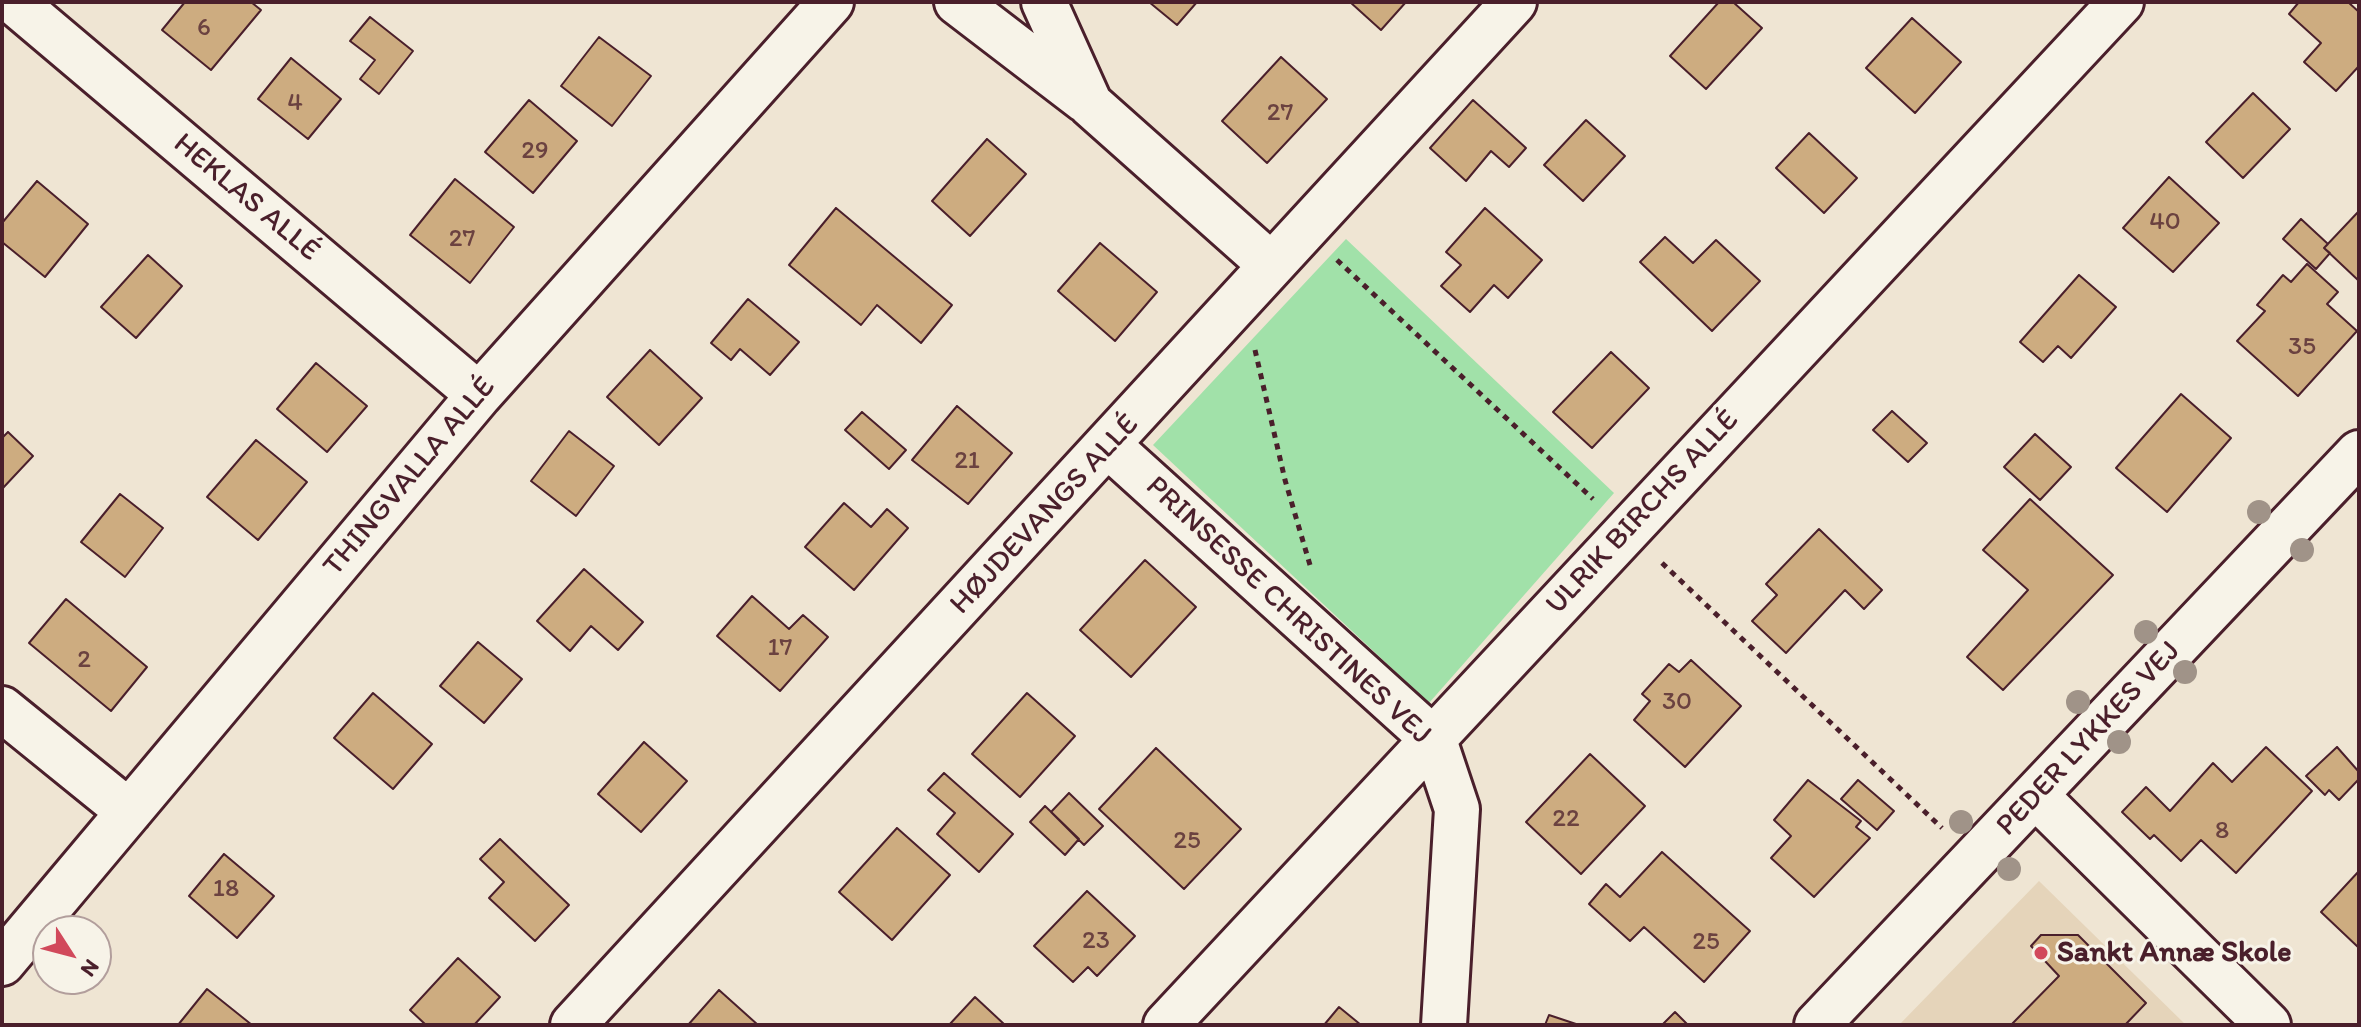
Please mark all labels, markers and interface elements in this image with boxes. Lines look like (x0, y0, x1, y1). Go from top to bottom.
house number: 6 (197, 12, 211, 44)
house number: 4 (287, 87, 303, 119)
house number: 27 (1267, 97, 1293, 129)
street label: HEKLAS ALLÉ (165, 126, 327, 270)
house number: 29 (521, 135, 549, 167)
house number: 40 (2149, 206, 2181, 238)
house number: 27 (449, 223, 475, 255)
house number: 35 (2288, 331, 2316, 363)
street label: THINGVALLA ALLÉ (316, 370, 504, 584)
street label: ULRIK BIRCHS ALLÉ (1539, 403, 1747, 623)
street label: HØJDEVANGS ALLÉ (943, 408, 1147, 622)
house number: 21 (954, 445, 980, 477)
street label: PRINSESSE CHRISTINES VEJ (1138, 469, 1438, 753)
house number: 17 (768, 632, 792, 664)
street label: PEDER LYKKES VEJ (1989, 634, 2189, 844)
house number: 2 (77, 644, 91, 676)
house number: 30 (1662, 686, 1692, 718)
house number: 22 (1552, 803, 1580, 835)
house number: 8 (2215, 815, 2229, 847)
house number: 25 (1173, 825, 1201, 857)
house number: 18 (213, 873, 239, 905)
north arrow (32, 915, 112, 995)
house number: 23 (1082, 925, 1110, 957)
house number: 25 (1692, 926, 1720, 958)
place label: Sankt Annæ Skole (2057, 935, 2292, 971)
marker: Sankt Annæ Skole (2032, 944, 2050, 962)
text: N (75, 954, 105, 982)

